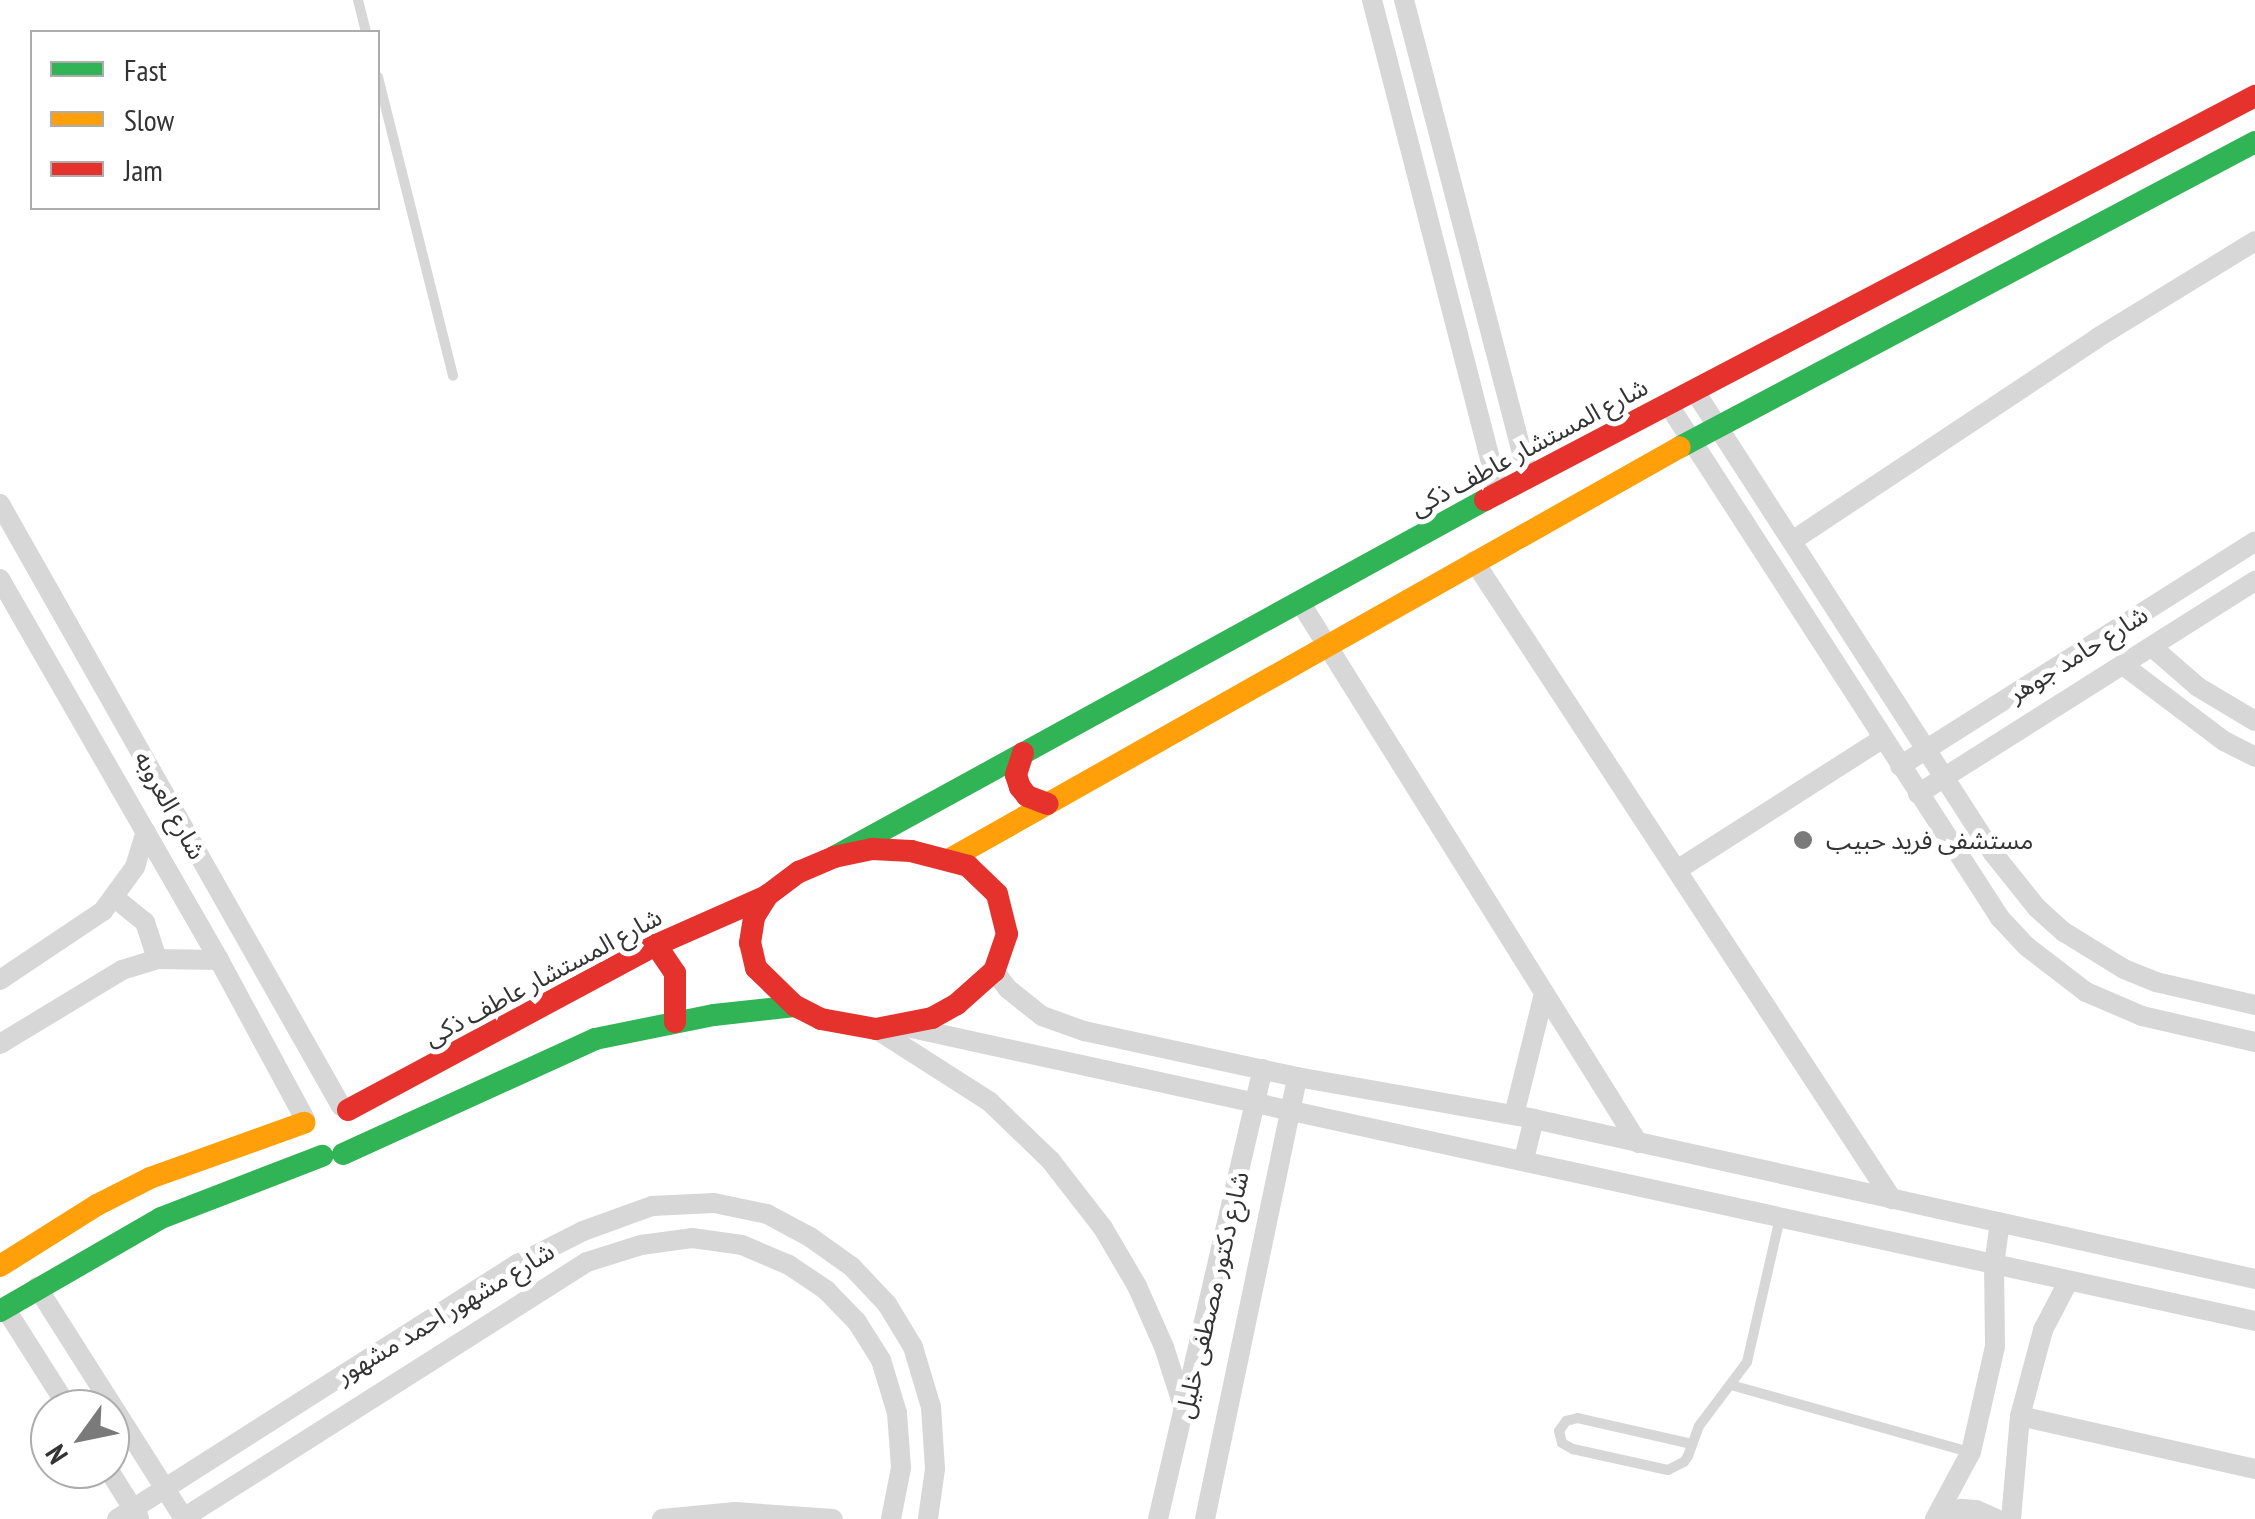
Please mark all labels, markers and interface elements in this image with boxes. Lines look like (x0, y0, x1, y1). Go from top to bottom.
legend (30, 30, 380, 210)
text: Fast (124, 50, 167, 89)
text: Slow (124, 100, 174, 139)
text: Jam (124, 150, 163, 189)
street label: شارع المستشار عاطف ذكى (1405, 372, 1653, 522)
street label: شارع حامد جوهر (2003, 599, 2153, 709)
street label: شارع العروبه (128, 745, 212, 865)
place label: مستشفى فريد حبيب (1826, 825, 2033, 855)
marker: مستشفى فريد حبيب (1790, 827, 1816, 853)
street label: شارع المستشار عاطف ذكى (419, 902, 667, 1052)
street label: شارع دكتور مصطفى خليل (1169, 1169, 1255, 1421)
street label: شارع مشهور احمد مشهور (331, 1236, 559, 1390)
north arrow (30, 1389, 130, 1489)
text: N (36, 1438, 76, 1471)

